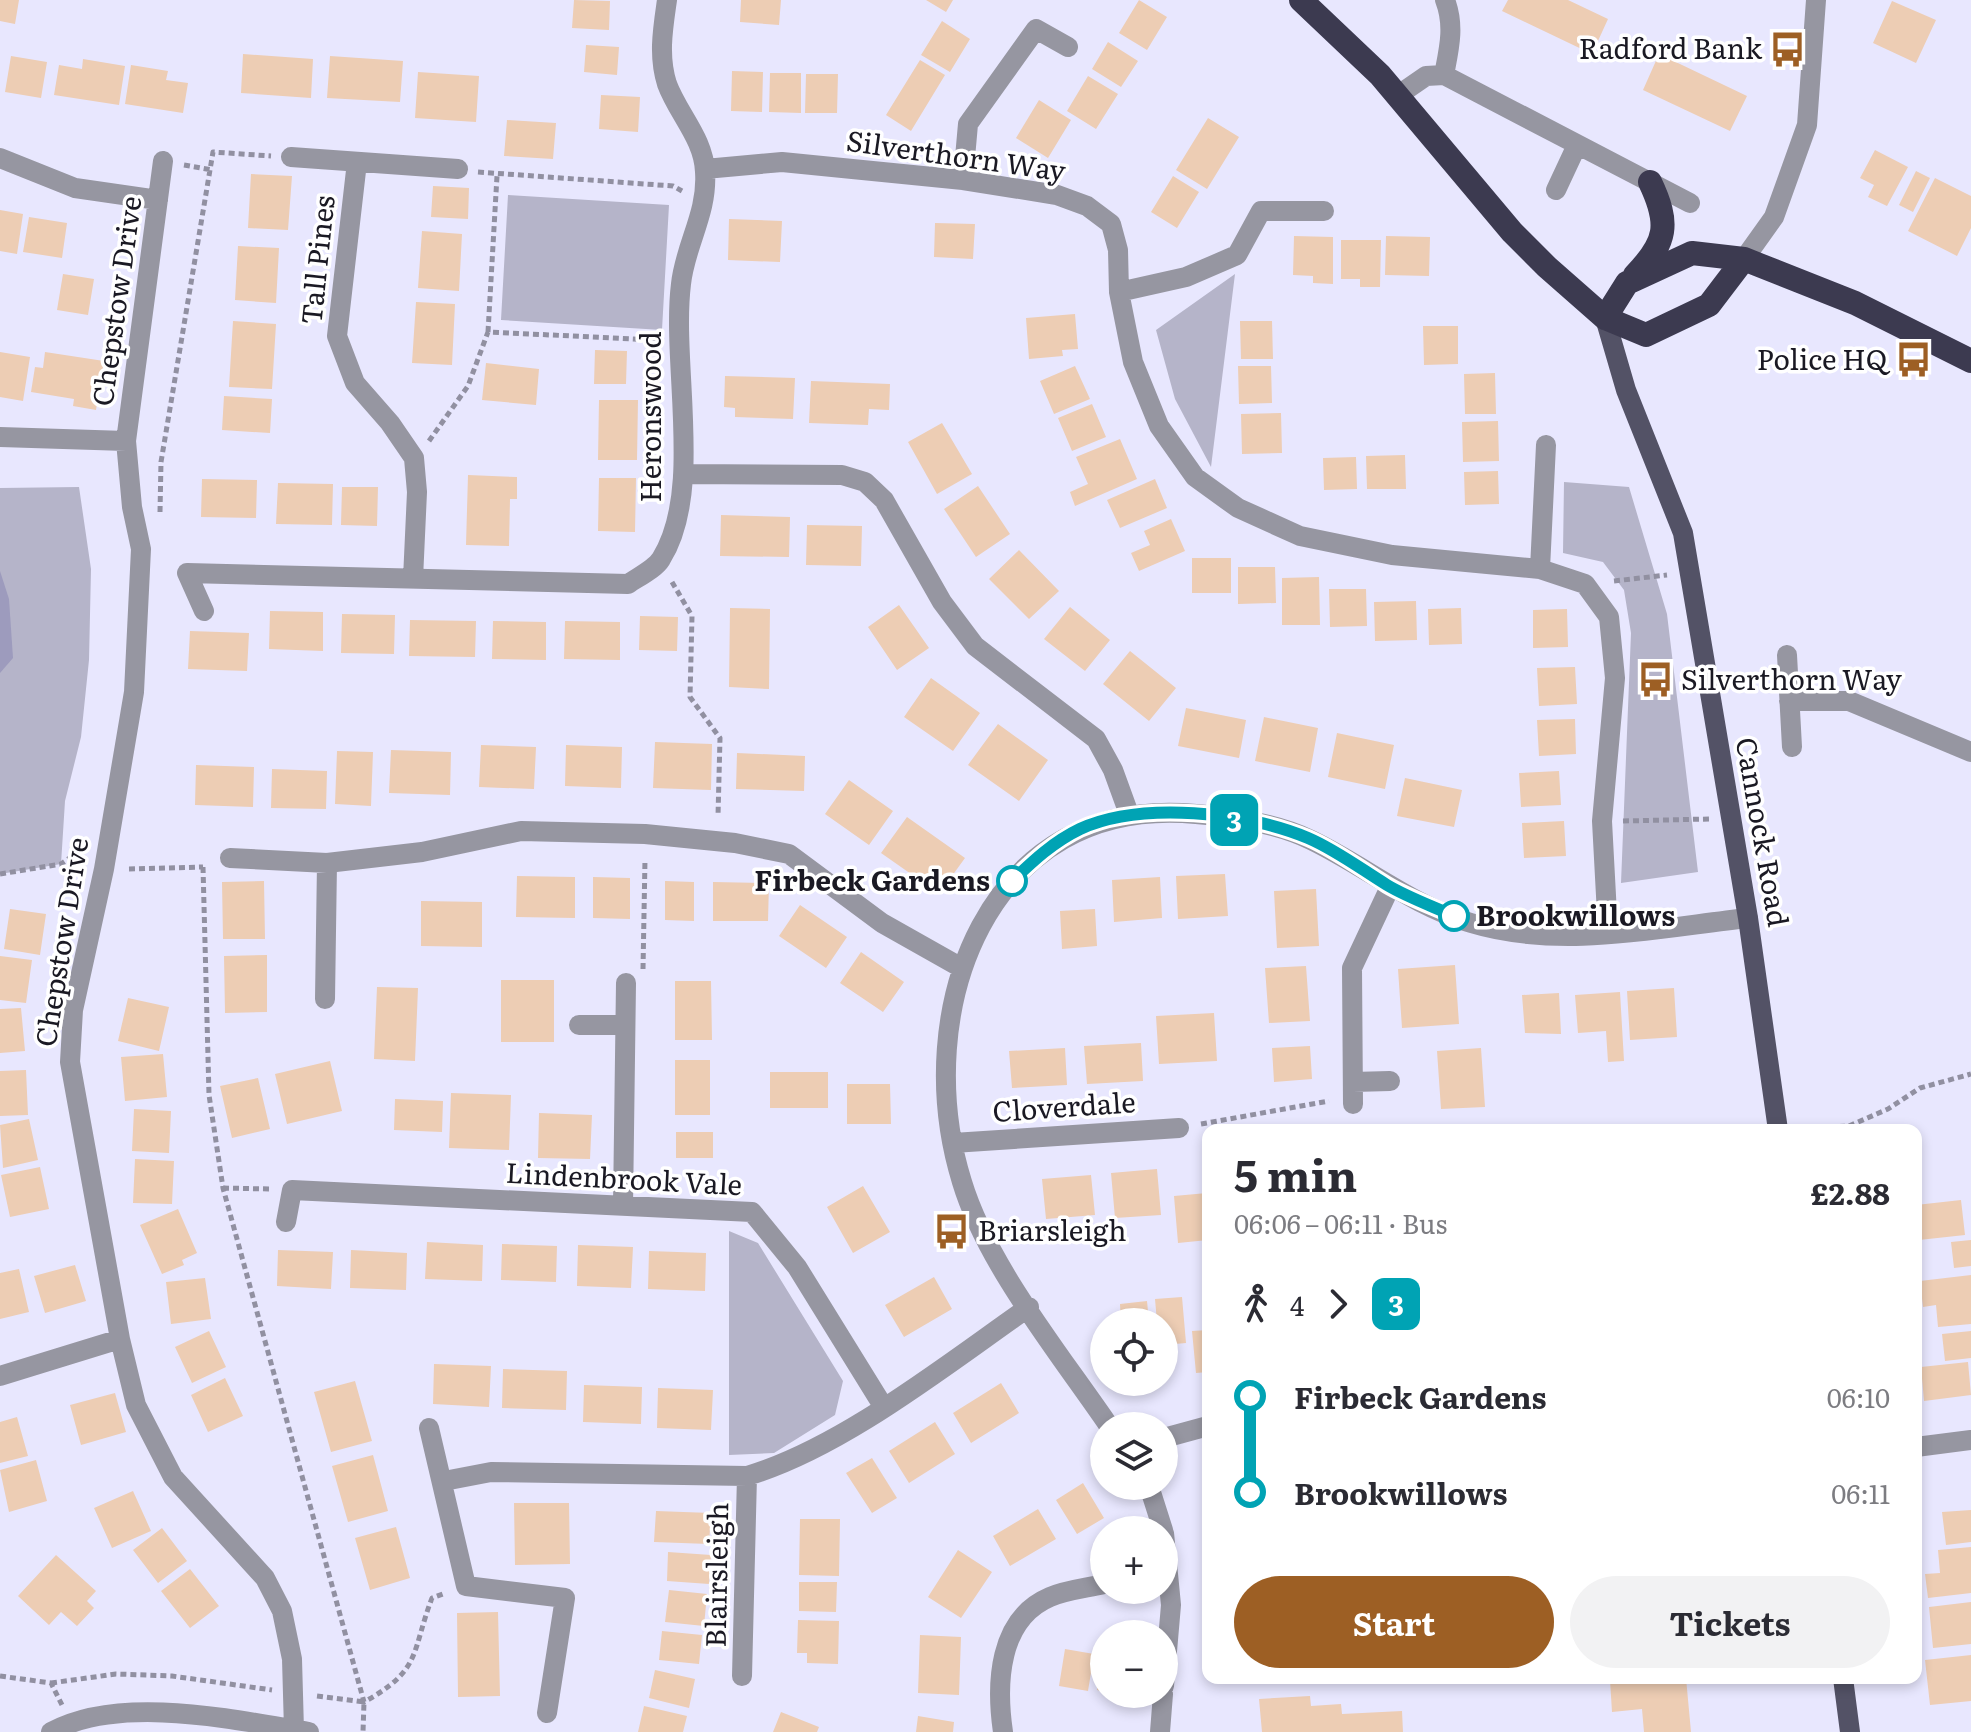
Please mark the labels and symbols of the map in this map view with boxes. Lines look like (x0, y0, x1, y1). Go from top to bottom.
place label: Radford Bank (1579, 26, 1763, 68)
bus stop icon: Radford Bank (1769, 30, 1807, 68)
street label: Silverthorn Way (844, 118, 1069, 190)
street label: Chepstow Drive (79, 193, 151, 408)
street label: Tall Pines (288, 193, 344, 326)
street label: Heronswood (628, 331, 670, 503)
place label: Police HQ (1757, 337, 1891, 379)
bus stop icon: Police HQ (1894, 341, 1932, 379)
place label: Silverthorn Way (1681, 657, 1903, 699)
bus stop icon: Silverthorn Way (1636, 661, 1674, 699)
street label: Cannock Road (1727, 734, 1801, 930)
line badge: 3 (1208, 794, 1260, 846)
street label: Chepstow Drive (23, 834, 97, 1050)
place label: Firbeck Gardens (754, 858, 990, 900)
marker: Firbeck Gardens (997, 866, 1027, 896)
place label: Brookwillows (1476, 893, 1675, 935)
marker: Brookwillows (1439, 901, 1469, 931)
street label: Cloverdale (991, 1079, 1137, 1131)
street label: Lindenbrook Vale (505, 1150, 743, 1204)
place label: Briarsleigh (978, 1208, 1127, 1250)
bus stop icon: Briarsleigh (933, 1212, 971, 1250)
street label: Blairsleigh (693, 1502, 737, 1648)

